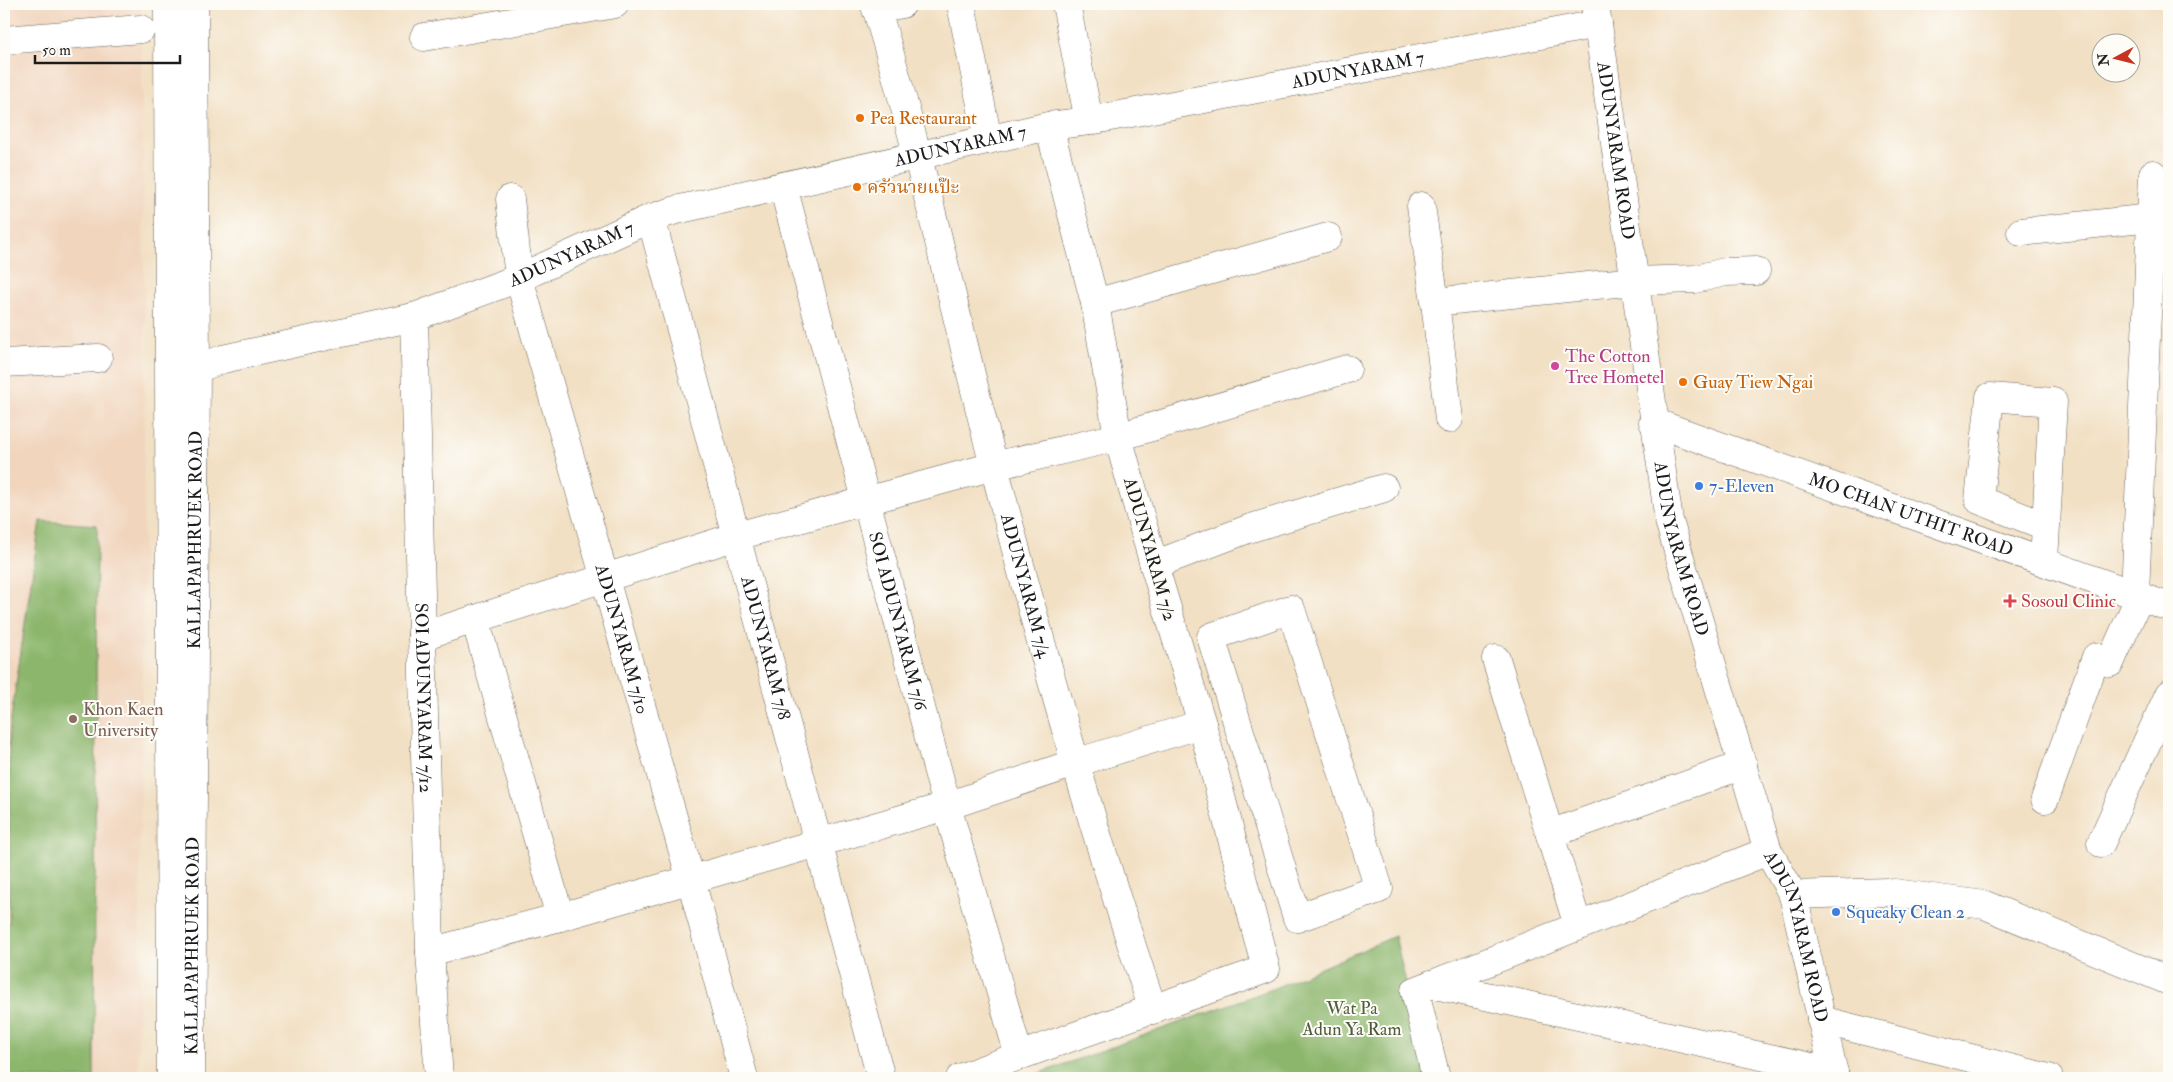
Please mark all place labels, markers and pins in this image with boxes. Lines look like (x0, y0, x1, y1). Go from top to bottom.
place label: Pea Restaurant (870, 107, 977, 130)
marker: Pea Restaurant (854, 112, 866, 124)
place label: ครัวนายแป๊ะ (867, 176, 959, 199)
marker: ครัวนายแป๊ะ (851, 181, 863, 193)
place label: The Cotton Tree Hometel (1565, 345, 1665, 389)
marker: The Cotton Tree Hometel (1549, 360, 1561, 372)
place label: Guay Tiew Ngai (1693, 371, 1814, 394)
marker: Guay Tiew Ngai (1677, 376, 1689, 388)
place label: 7-Eleven (1709, 475, 1774, 498)
marker: 7-Eleven (1693, 480, 1705, 492)
place label: Sosoul Clinic (2021, 590, 2116, 613)
marker: Sosoul Clinic (2003, 594, 2017, 608)
place label: Khon Kaen University (83, 698, 164, 742)
marker: Khon Kaen University (67, 713, 79, 725)
place label: Squeaky Clean 2 (1846, 901, 1965, 924)
marker: Squeaky Clean 2 (1830, 906, 1842, 918)

